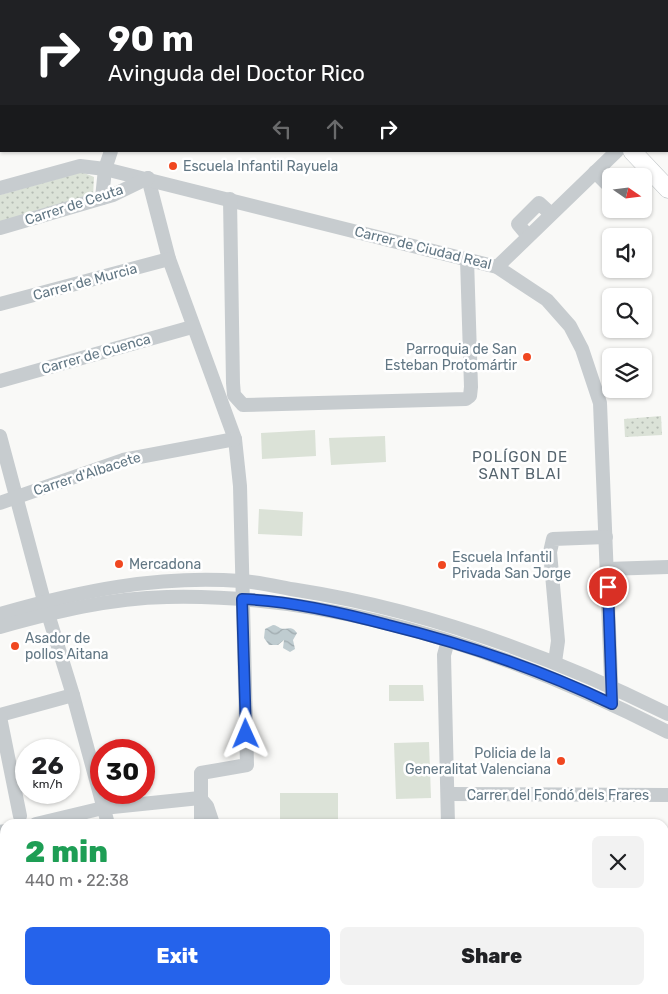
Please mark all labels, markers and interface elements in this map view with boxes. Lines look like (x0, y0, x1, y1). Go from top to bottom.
text: 90 m (108, 18, 194, 60)
icon: right (25, 20, 90, 85)
text: Avinguda del Doctor Rico (108, 60, 365, 87)
icon: left (268, 115, 296, 143)
icon: ahead (321, 115, 349, 143)
icon: right (374, 115, 402, 143)
place label: Escuela Infantil Rayuela (183, 158, 338, 175)
marker: Escuela Infantil Rayuela (167, 160, 179, 172)
north arrow (602, 168, 652, 218)
map controls (602, 168, 652, 398)
street label: Carrer de Ceuta (23, 181, 125, 229)
street label: Carrer de Ciudad Real (353, 223, 493, 273)
button: sound (602, 228, 652, 278)
street label: Carrer de Murcia (31, 260, 139, 304)
button: search (602, 288, 652, 338)
street label: Carrer de Cuenca (39, 330, 153, 378)
place label: Parroquia de San Esteban Protomártir (385, 341, 518, 374)
button: layers (602, 348, 652, 398)
marker: Parroquia de San Esteban Protomártir (521, 351, 533, 363)
district label: POLÍGON DE SANT BLAI (472, 448, 568, 483)
street label: Carrer d'Albacete (31, 449, 143, 499)
place label: Escuela Infantil Privada San Jorge (452, 549, 571, 582)
place label: Mercadona (129, 556, 201, 573)
marker: Mercadona (113, 558, 125, 570)
marker: Escuela Infantil Privada San Jorge (436, 559, 448, 571)
pin (587, 566, 629, 608)
icon: arrive (594, 573, 622, 601)
place label: Asador de pollos Aitana (25, 630, 109, 663)
marker: Asador de pollos Aitana (9, 640, 21, 652)
position arrow (219, 707, 271, 759)
speed limit sign: 30 (90, 739, 155, 804)
place label: Policia de la Generalitat Valenciana (405, 745, 551, 778)
text: 26 (31, 751, 64, 780)
marker: Policia de la Generalitat Valenciana (555, 755, 567, 767)
text: km/h (33, 777, 62, 791)
street label: Carrer del Fondó dels Frares (467, 787, 649, 804)
text: 2 min (25, 834, 108, 870)
button: close (592, 836, 644, 888)
text: 440 m · 22:38 (25, 871, 129, 890)
button: Exit (25, 927, 330, 985)
button: Share (340, 927, 644, 985)

